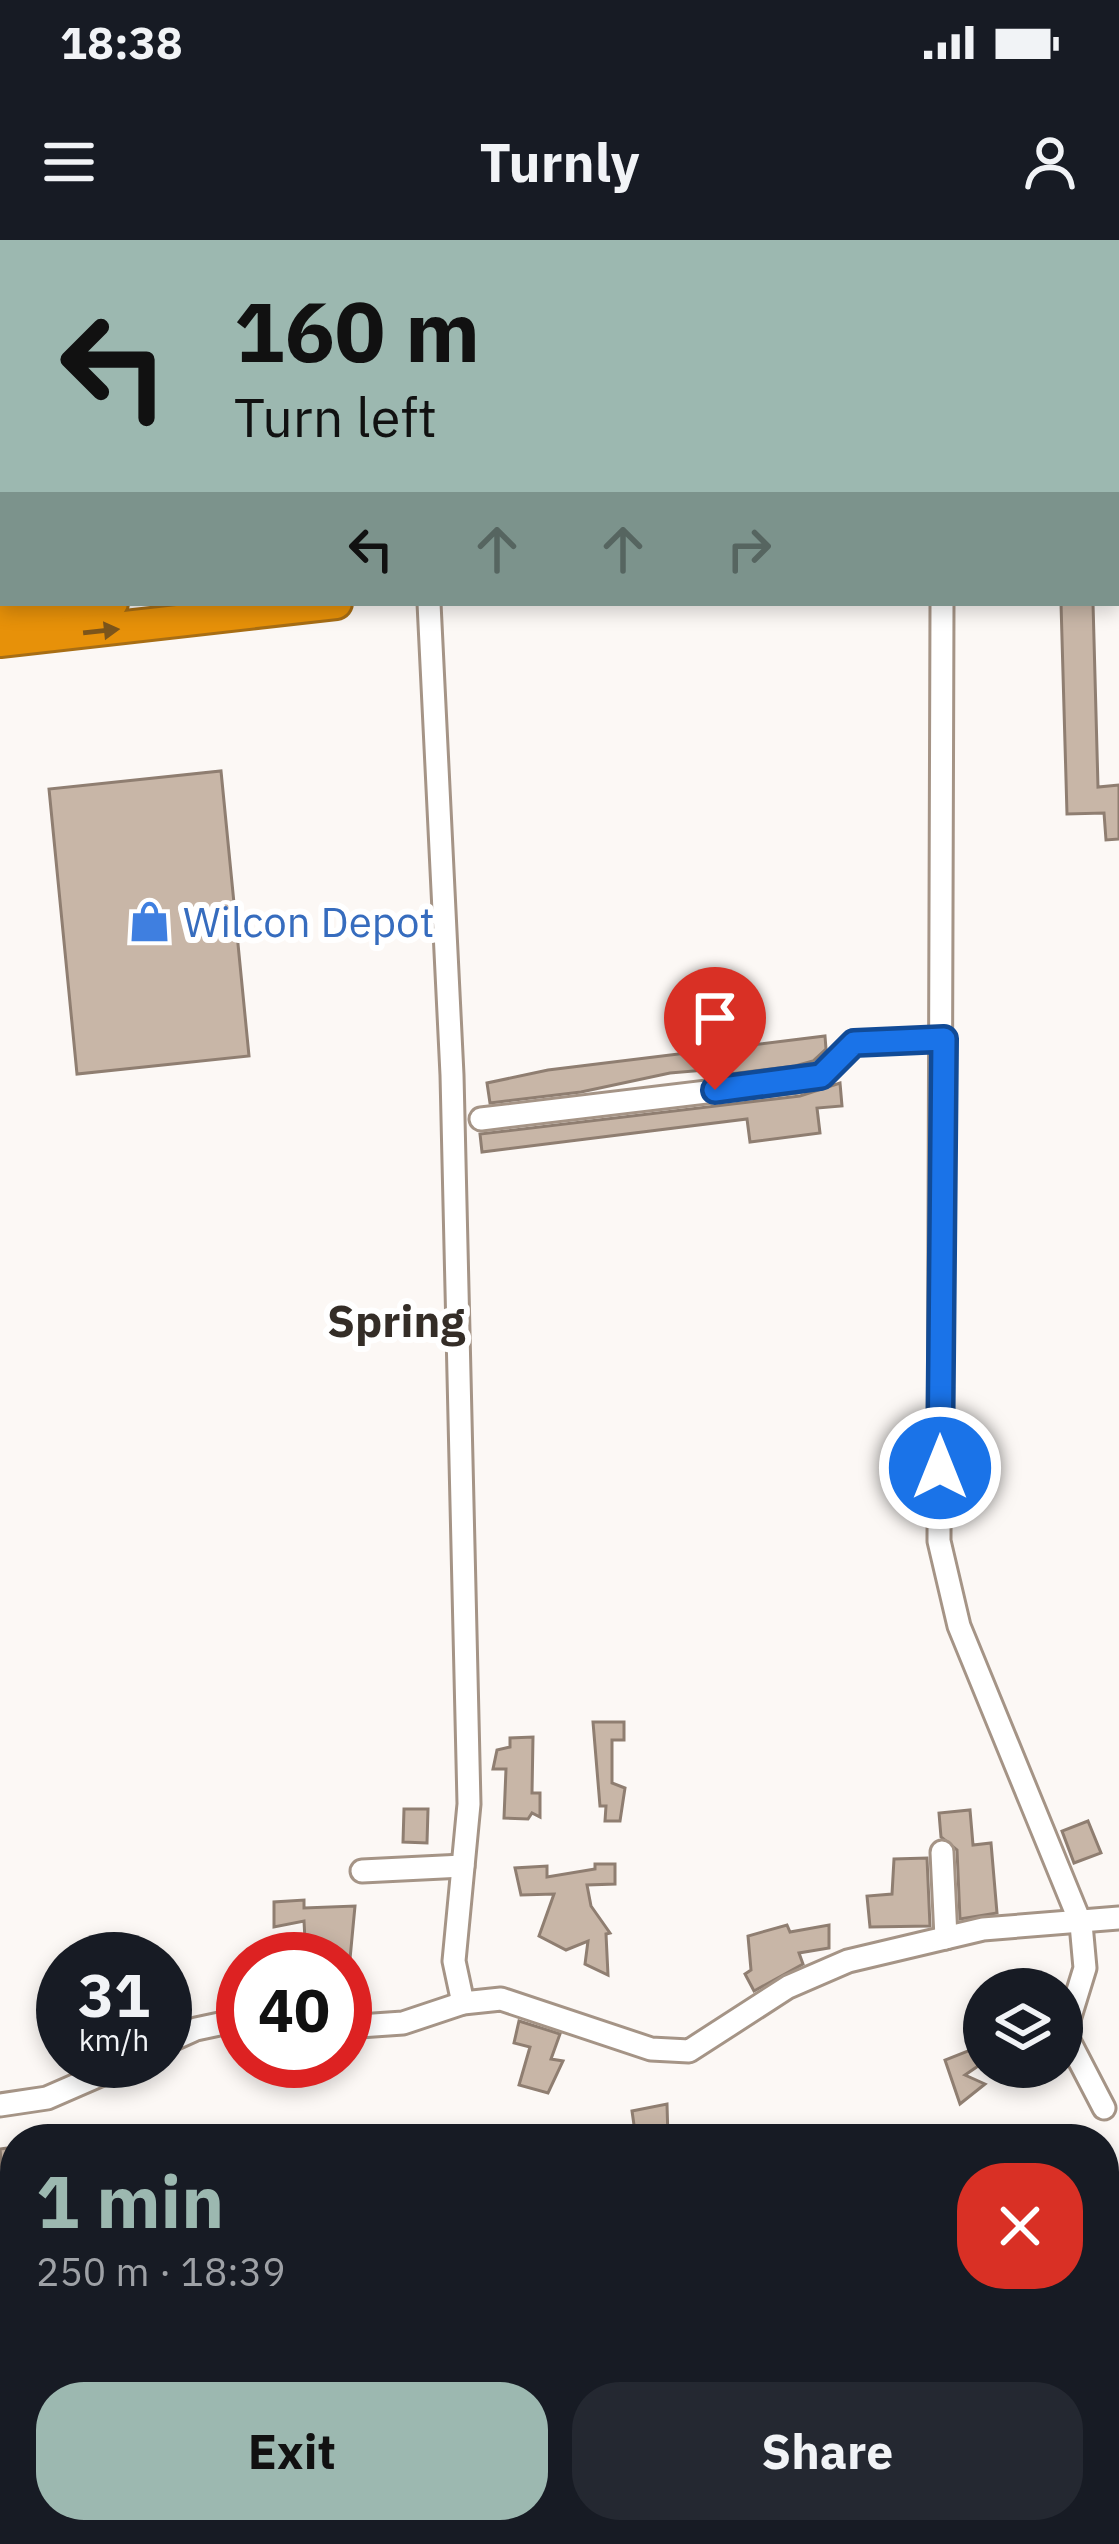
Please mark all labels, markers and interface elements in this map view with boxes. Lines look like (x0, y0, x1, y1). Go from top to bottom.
text: 18:38 (60, 13, 183, 71)
text: Turnly (479, 127, 640, 197)
icon: menu (36, 129, 102, 195)
icon: person (1017, 129, 1083, 195)
text: 160 m (234, 276, 480, 385)
icon: left (36, 288, 192, 444)
text: Turn left (234, 382, 437, 452)
icon: left (338, 516, 404, 582)
icon: ahead (464, 516, 530, 582)
icon: ahead (590, 516, 656, 582)
icon: right (716, 516, 782, 582)
one-way arrow (83, 621, 120, 640)
place label: Wilcon Depot (183, 894, 434, 949)
shop icon: Wilcon Depot (126, 899, 172, 945)
pin (664, 967, 766, 1090)
icon: arrive (682, 985, 748, 1051)
district label: Spring (327, 1291, 465, 1349)
position arrow (877, 1405, 1003, 1531)
speed limit sign: 40 (216, 1932, 372, 2088)
text: 31 (78, 1955, 150, 2034)
map controls (963, 1968, 1083, 2088)
button: layers (963, 1968, 1083, 2088)
text: km/h (79, 2020, 149, 2059)
text: 1 min (36, 2154, 224, 2248)
button: close (957, 2163, 1083, 2289)
text: 250 m · 18:39 (36, 2246, 286, 2297)
button: Exit (36, 2382, 548, 2520)
button: Share (572, 2382, 1083, 2520)

